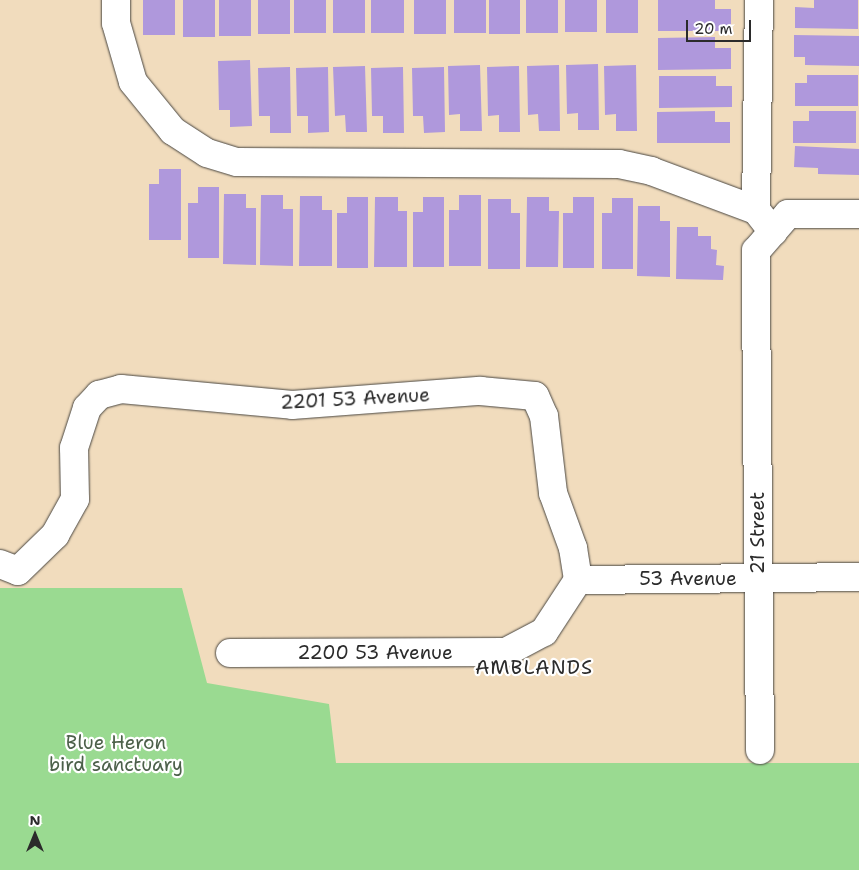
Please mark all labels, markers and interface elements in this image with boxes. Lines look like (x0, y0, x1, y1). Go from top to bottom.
scale bar (689, 10, 754, 42)
text: 20 m (694, 19, 733, 39)
street label: 2201 53 Avenue (280, 384, 430, 414)
street label: 21 Street (747, 492, 769, 574)
street label: 53 Avenue (639, 568, 737, 590)
street label: 2200 53 Avenue (297, 642, 453, 664)
district label: AMBLANDS (474, 655, 594, 679)
park label: Blue Heron bird sanctuary (49, 732, 183, 776)
north arrow (10, 810, 60, 860)
text: N (29, 811, 41, 829)

